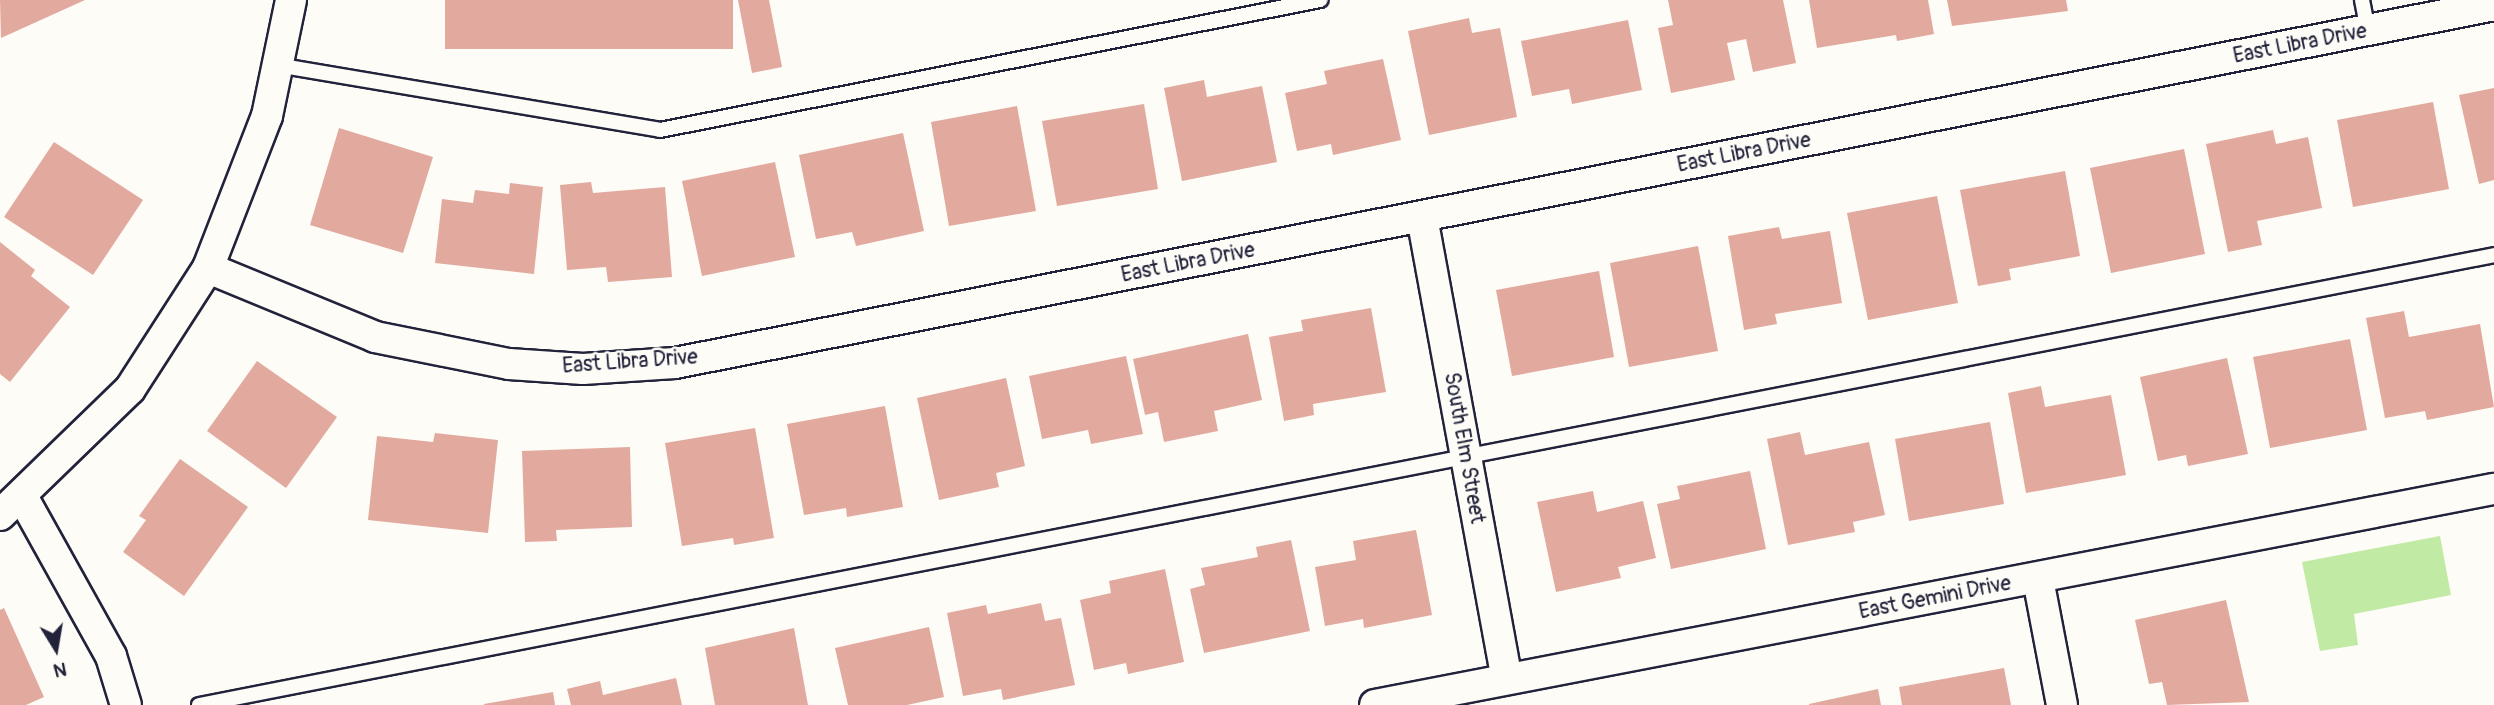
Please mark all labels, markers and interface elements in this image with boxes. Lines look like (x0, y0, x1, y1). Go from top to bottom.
street label: East Libra Drive (2231, 19, 2369, 69)
street label: East Libra Drive (1675, 128, 1813, 178)
street label: East Libra Drive (1119, 238, 1257, 288)
street label: East Libra Drive (561, 345, 699, 379)
street label: South Elm Street (1438, 370, 1490, 526)
street label: East Gemini Drive (1857, 571, 2013, 625)
north arrow (21, 614, 91, 684)
text: N (51, 657, 69, 683)

